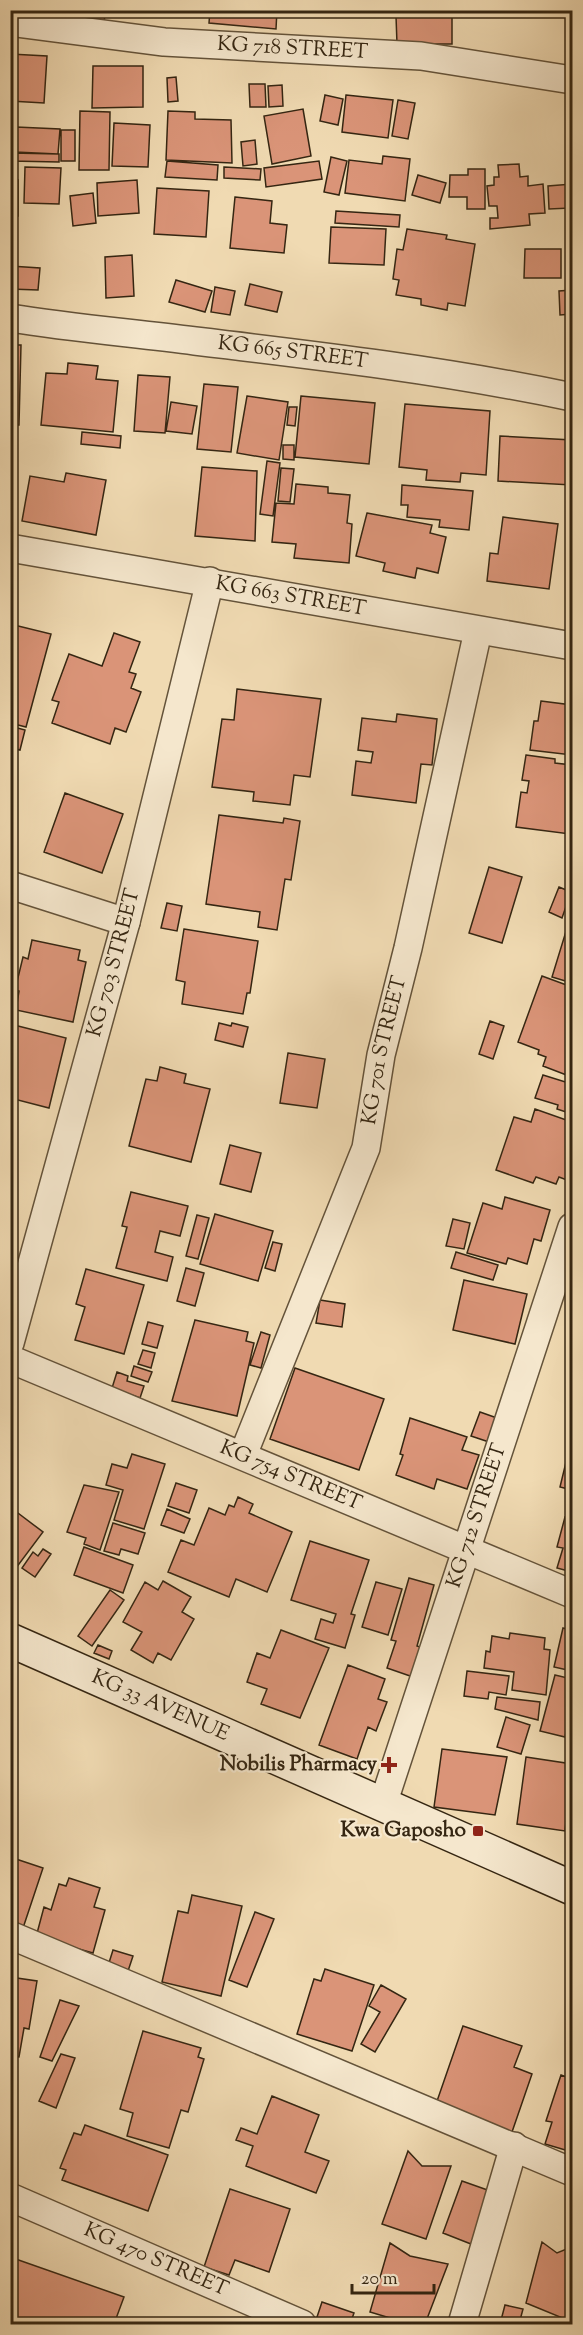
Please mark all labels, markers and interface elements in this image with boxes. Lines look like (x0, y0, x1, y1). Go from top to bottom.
street label: KG 718 STREET (216, 30, 369, 68)
street label: KG 665 STREET (216, 329, 370, 377)
street label: KG 663 STREET (213, 569, 369, 625)
street label: KG 703 STREET (80, 886, 149, 1041)
street label: KG 701 STREET (355, 973, 415, 1127)
street label: KG 754 STREET (215, 1433, 366, 1519)
street label: KG 712 STREET (440, 1440, 515, 1592)
street label: KG 33 AVENUE (86, 1663, 234, 1750)
place label: Nobilis Pharmacy (220, 1750, 378, 1780)
marker: Nobilis Pharmacy (382, 1758, 396, 1772)
place label: Kwa Gaposho (340, 1816, 466, 1846)
marker: Kwa Gaposho (471, 1824, 485, 1838)
street label: KG 470 STREET (79, 2216, 233, 2305)
scale bar (352, 2257, 434, 2295)
text: 20 m (361, 2267, 398, 2293)

